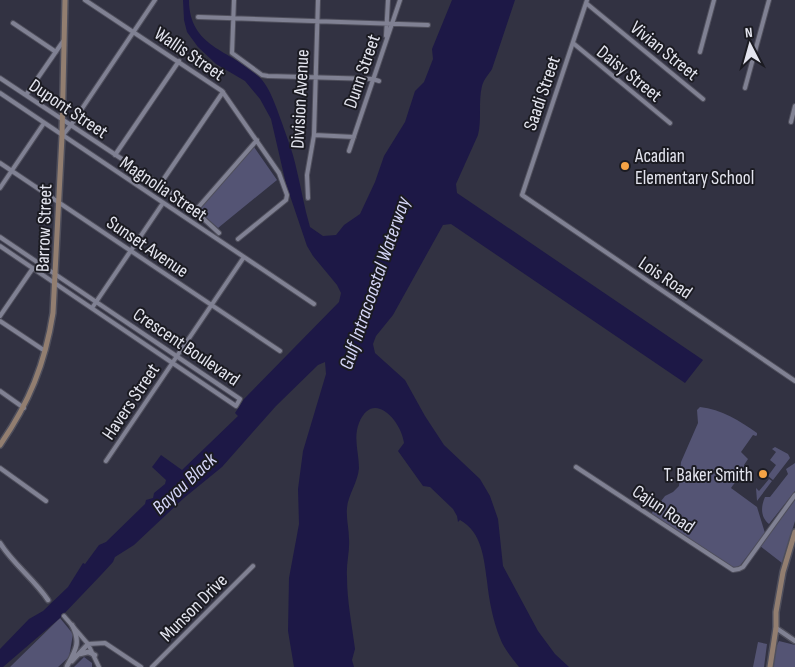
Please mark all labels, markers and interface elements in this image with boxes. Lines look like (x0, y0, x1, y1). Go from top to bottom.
street label: Vivian Street (625, 17, 703, 86)
north arrow (725, 20, 775, 70)
street label: Wallis Street (150, 22, 229, 86)
text: N (744, 24, 753, 41)
street label: Dunn Street (339, 31, 386, 111)
street label: Daisy Street (592, 41, 666, 108)
street label: Division Avenue (286, 49, 315, 149)
street label: Saadi Street (519, 53, 566, 134)
street label: Dupont Street (24, 74, 112, 144)
place label: Acadian Elementary School (634, 145, 754, 190)
street label: Magnolia Street (115, 152, 211, 227)
marker: Acadian Elementary School (619, 160, 631, 172)
street label: Barrow Street (31, 183, 58, 272)
water label: Gulf Intracoastal Waterway (334, 193, 416, 373)
street label: Sunset Avenue (102, 211, 193, 283)
street label: Lois Road (634, 252, 696, 304)
street label: Crescent Boulevard (128, 303, 244, 391)
street label: Havers Street (97, 359, 165, 444)
water label: Bayou Black (147, 448, 222, 520)
place label: T. Baker Smith (664, 464, 753, 487)
marker: T. Baker Smith (757, 468, 769, 480)
street label: Cajun Road (628, 480, 699, 538)
street label: Munson Drive (155, 569, 233, 647)

